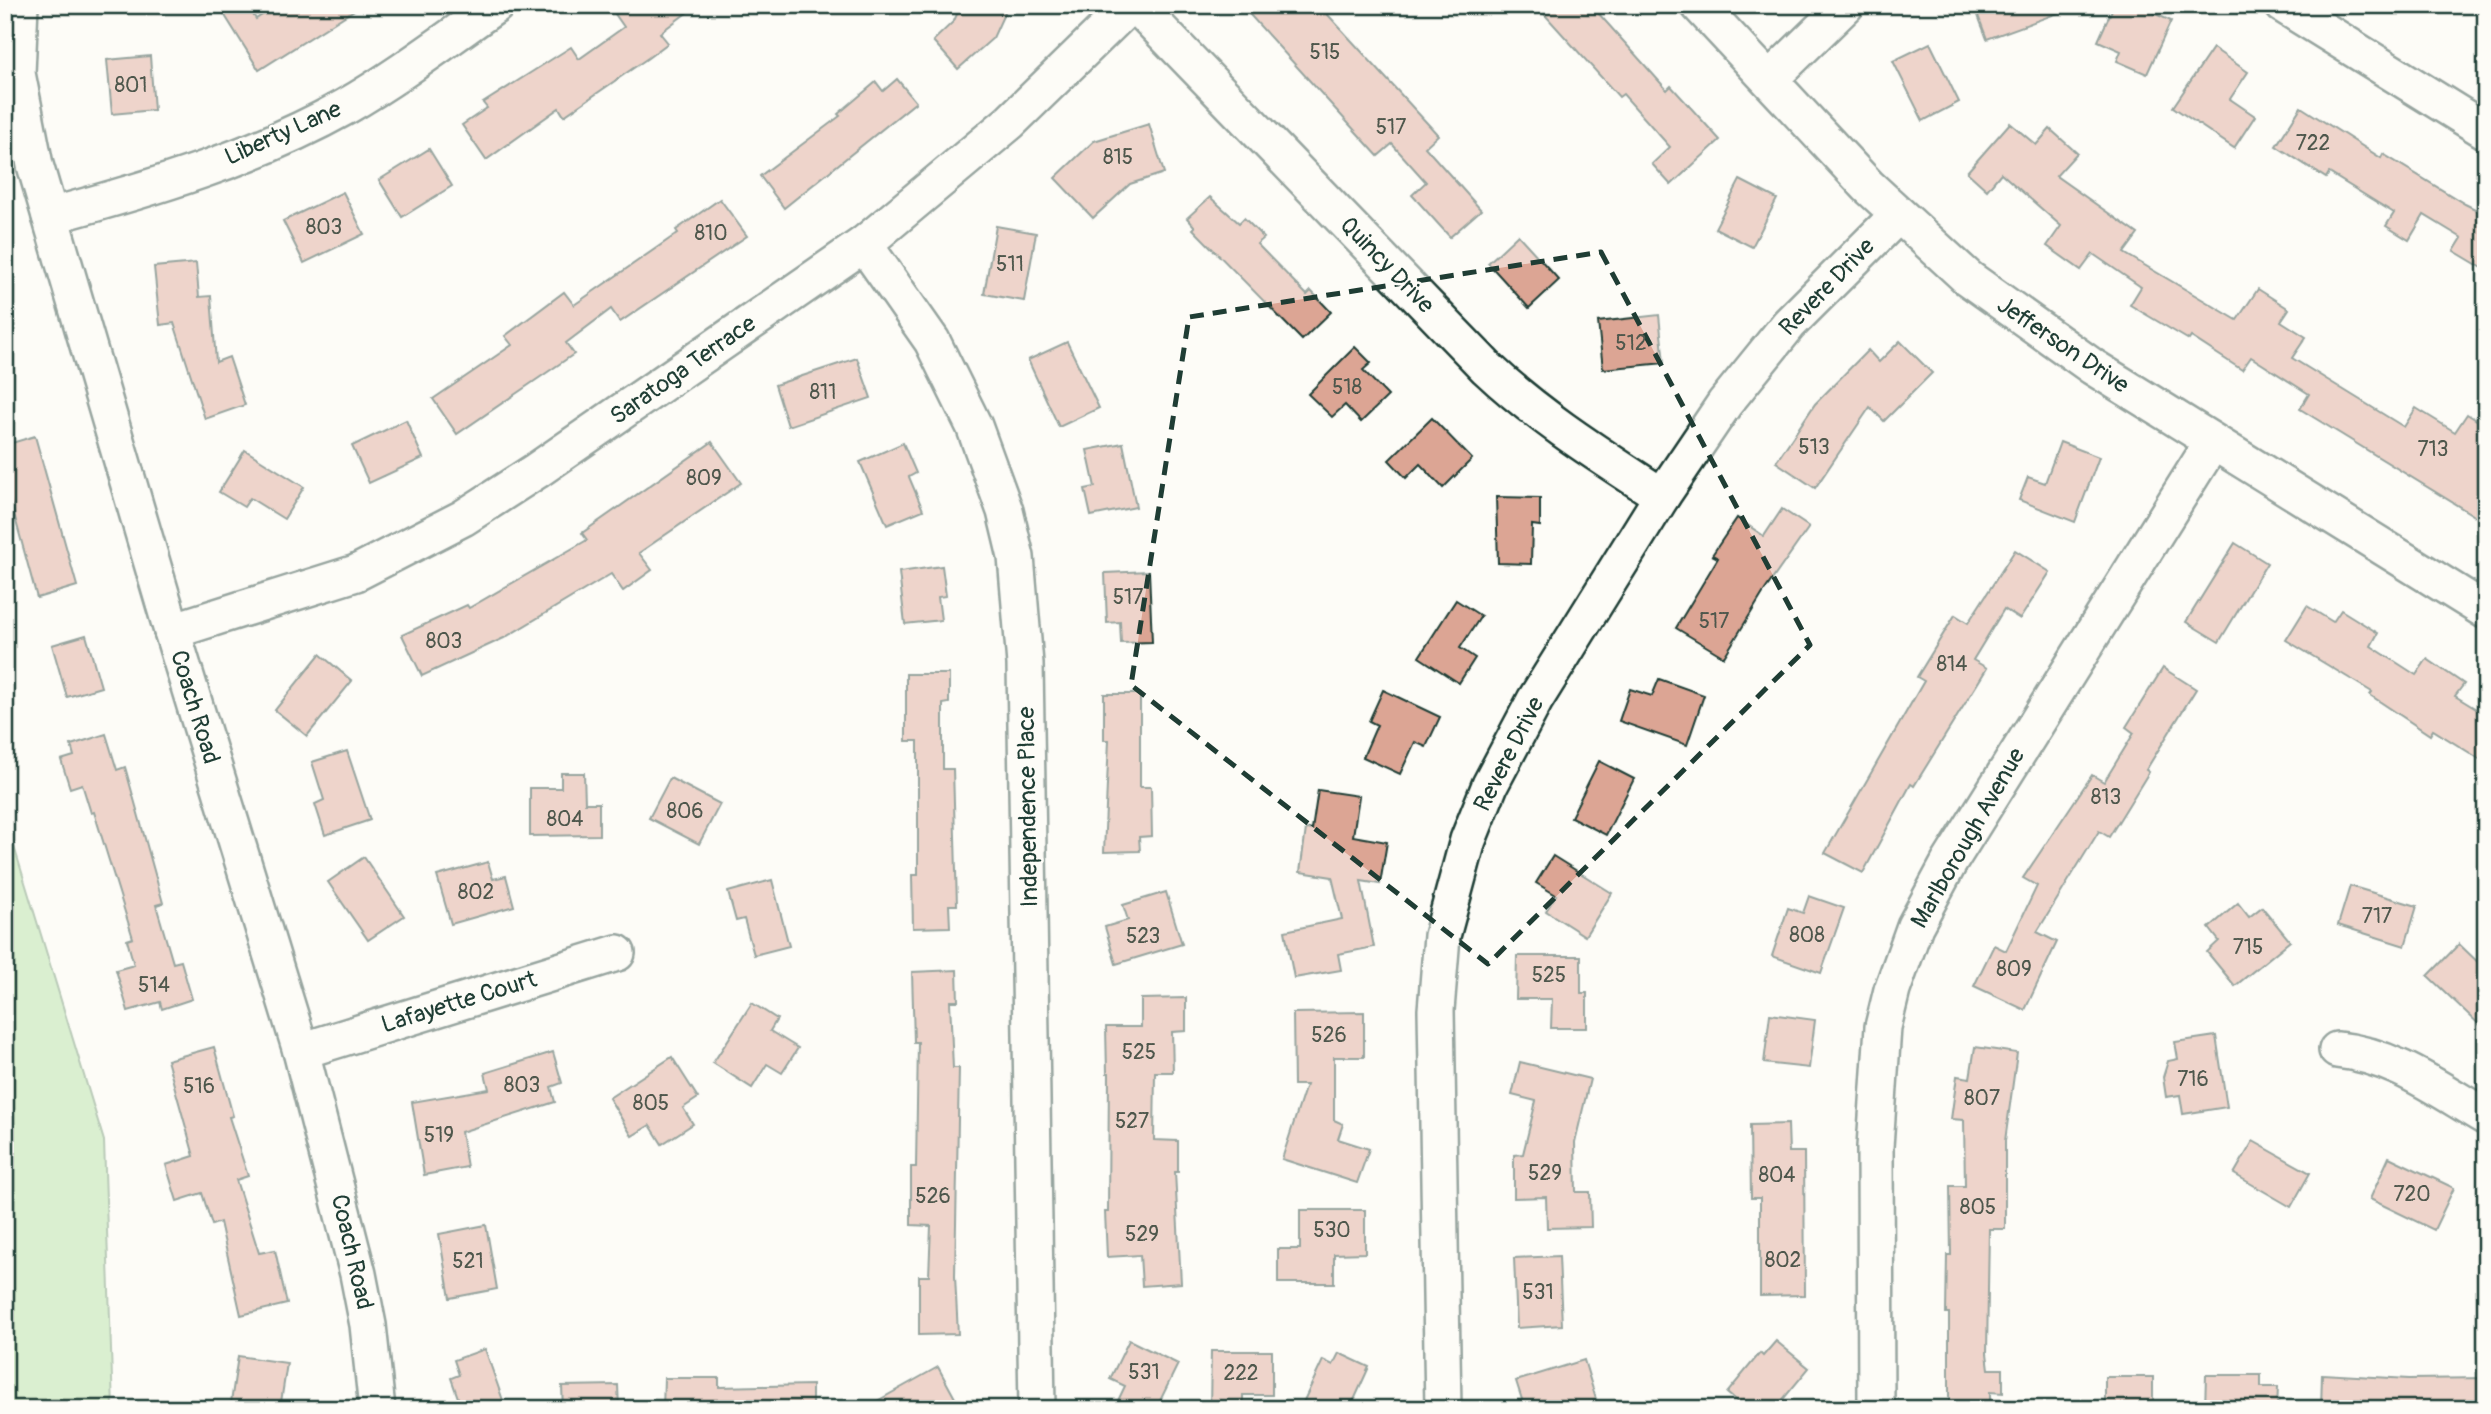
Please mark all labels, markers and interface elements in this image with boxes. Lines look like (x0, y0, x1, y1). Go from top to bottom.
house number: 515 (1310, 39, 1340, 66)
house number: 801 (114, 72, 148, 99)
street label: Liberty Lane (220, 94, 346, 172)
house number: 517 (1376, 114, 1406, 141)
house number: 722 (2296, 130, 2330, 157)
house number: 815 (1103, 144, 1133, 171)
street label: Quincy Drive (1334, 211, 1440, 320)
house number: 803 (306, 214, 342, 241)
house number: 810 (694, 220, 728, 247)
street label: Revere Drive (1773, 232, 1881, 342)
house number: 511 (996, 251, 1024, 278)
street label: Jefferson Drive (1992, 290, 2135, 400)
street label: Saratoga Terrace (605, 309, 762, 431)
house number: 512 (1615, 330, 1647, 357)
house number: 518 (1332, 374, 1362, 401)
house number: 811 (809, 379, 837, 406)
house number: 513 (1798, 434, 1830, 461)
house number: 713 (2417, 436, 2449, 463)
house number: 809 (686, 465, 722, 492)
house number: 517 (1113, 584, 1143, 611)
house number: 517 (1699, 608, 1729, 635)
house number: 803 (426, 628, 462, 655)
street label: Coach Road (164, 647, 226, 767)
house number: 814 (1937, 651, 1967, 678)
street label: Revere Drive (1468, 692, 1550, 816)
street label: Independence Place (1012, 706, 1044, 908)
street label: Marlborough Avenue (1905, 743, 2031, 933)
house number: 813 (2091, 784, 2121, 811)
house number: 806 (666, 798, 704, 825)
house number: 804 (546, 806, 584, 833)
house number: 802 (458, 879, 494, 906)
house number: 717 (2362, 903, 2392, 930)
house number: 808 (1789, 922, 1825, 949)
house number: 523 (1126, 923, 1160, 950)
house number: 715 (2233, 934, 2263, 961)
house number: 809 (1996, 956, 2032, 983)
house number: 525 (1532, 962, 1566, 989)
street label: Lafayette Court (378, 965, 540, 1039)
house number: 514 (138, 972, 170, 999)
house number: 526 (1311, 1022, 1347, 1049)
house number: 525 (1122, 1039, 1156, 1066)
house number: 716 (2177, 1066, 2209, 1093)
house number: 803 (504, 1072, 540, 1099)
house number: 516 (183, 1073, 215, 1100)
house number: 807 (1964, 1085, 2000, 1112)
house number: 805 (633, 1090, 669, 1117)
house number: 527 (1115, 1108, 1149, 1135)
house number: 519 (424, 1122, 454, 1149)
house number: 529 (1528, 1160, 1562, 1187)
house number: 804 (1758, 1162, 1796, 1189)
house number: 720 (2393, 1181, 2431, 1208)
house number: 526 (915, 1183, 951, 1210)
street label: Coach Road (325, 1192, 379, 1312)
house number: 805 (1960, 1194, 1996, 1221)
house number: 530 (1313, 1217, 1351, 1244)
house number: 529 (1125, 1221, 1159, 1248)
house number: 802 (1765, 1247, 1801, 1274)
house number: 521 (452, 1248, 484, 1275)
house number: 531 (1522, 1279, 1554, 1306)
house number: 531 (1128, 1359, 1160, 1386)
house number: 222 (1223, 1360, 1259, 1387)

